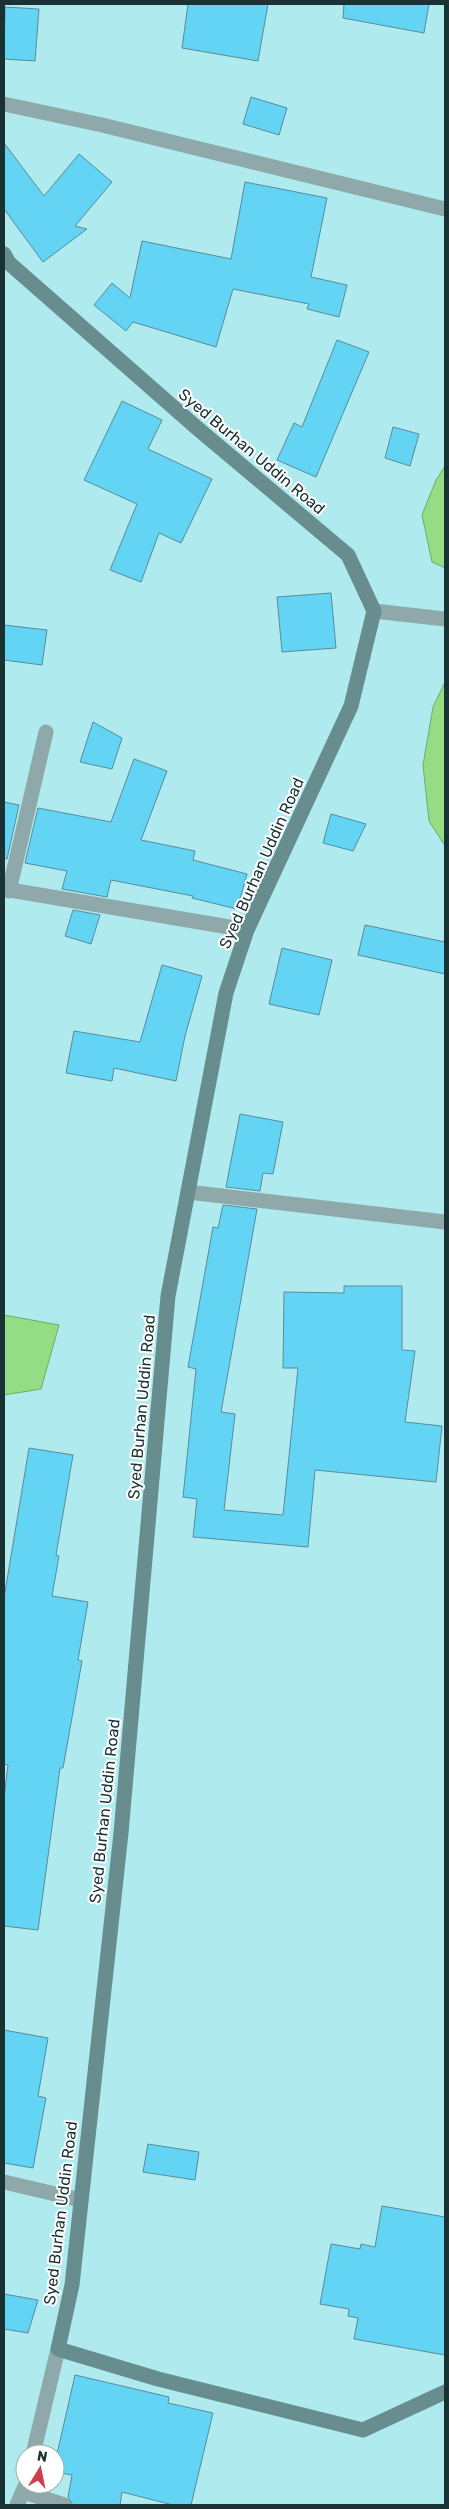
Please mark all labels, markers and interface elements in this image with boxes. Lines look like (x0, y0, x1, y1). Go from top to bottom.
street label: Syed Burhan Uddin Road (175, 385, 329, 518)
street label: Syed Burhan Uddin Road (215, 775, 308, 952)
street label: Syed Burhan Uddin Road (124, 1314, 159, 1500)
street label: Syed Burhan Uddin Road (85, 1718, 124, 1904)
street label: Syed Burhan Uddin Road (40, 2120, 81, 2306)
north arrow (15, 2444, 65, 2494)
text: N (36, 2447, 49, 2466)

